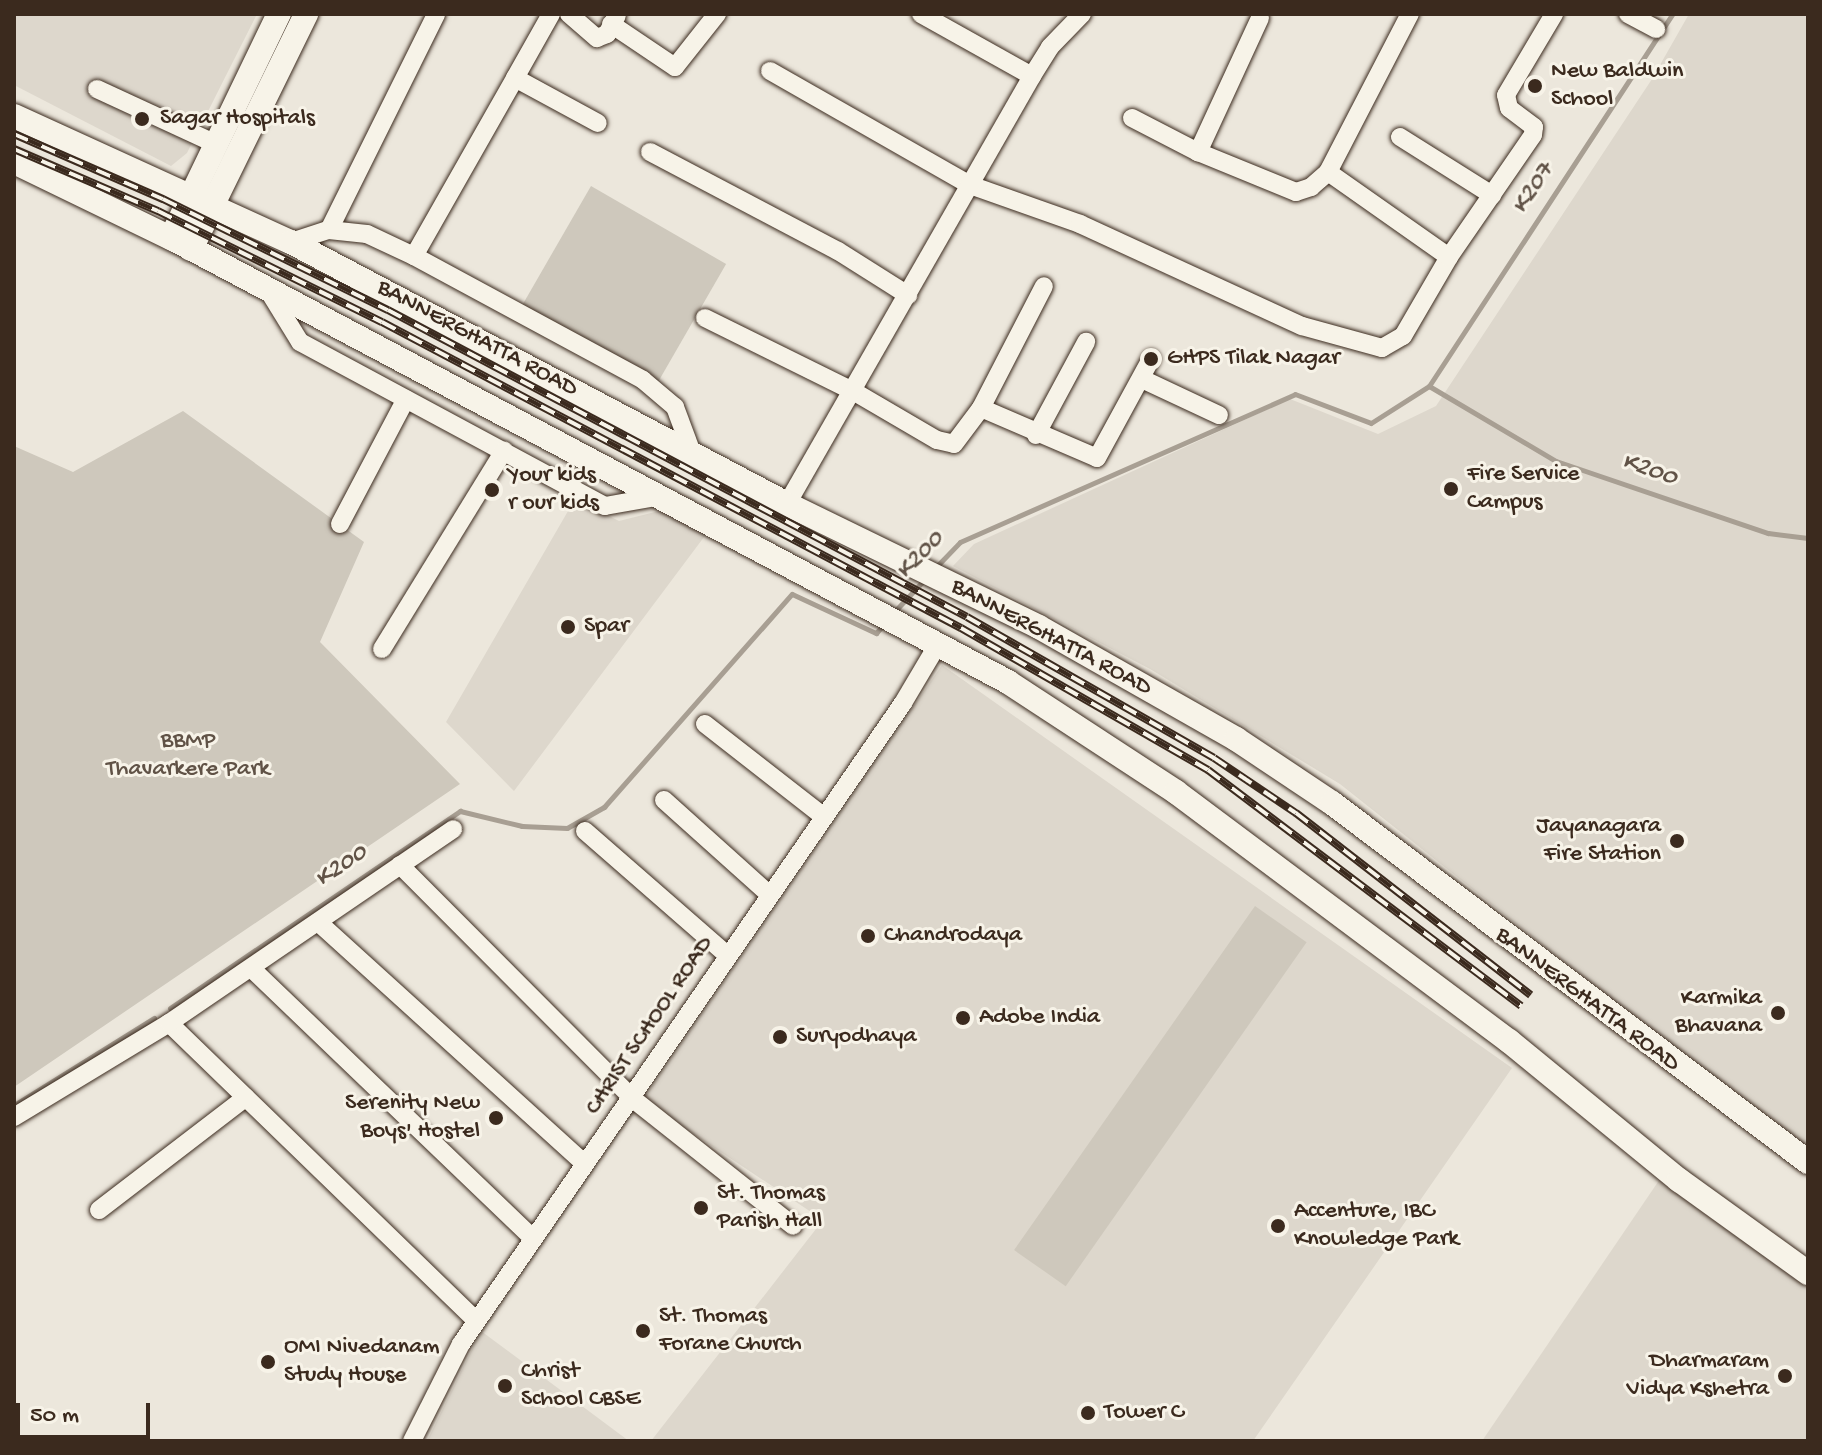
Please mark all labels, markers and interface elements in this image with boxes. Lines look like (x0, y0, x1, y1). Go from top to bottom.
place label: New Baldwin School (1551, 58, 1683, 114)
marker: New Baldwin School (1526, 77, 1544, 95)
place label: Sagar Hospitals (160, 105, 315, 133)
marker: Sagar Hospitals (131, 108, 153, 130)
water label: K207 (1506, 157, 1562, 221)
street label: BANNERGHATTA ROAD (372, 274, 582, 404)
place label: GHPS Tilak Nagar (1167, 345, 1340, 373)
marker: GHPS Tilak Nagar (1142, 350, 1160, 368)
water label: K200 (1617, 447, 1681, 495)
place label: Fire Service Campus (1467, 461, 1579, 517)
place label: Your kids r our kids (508, 462, 599, 518)
marker: Fire Service Campus (1442, 480, 1460, 498)
marker: Your kids r our kids (483, 481, 501, 499)
water label: K200 (890, 525, 952, 587)
street label: BANNERGHATTA ROAD (946, 573, 1156, 703)
place label: Spar (584, 613, 629, 641)
marker: Spar (559, 618, 577, 636)
park label: BBMP Thavarkere Park (106, 728, 270, 784)
place label: Jayanagara Fire Station (1536, 813, 1661, 869)
marker: Jayanagara Fire Station (1668, 832, 1686, 850)
water label: K200 (310, 838, 374, 896)
street label: BANNERGHATTA ROAD (1489, 921, 1685, 1079)
place label: Chandrodaya (884, 922, 1022, 950)
marker: Chandrodaya (859, 927, 877, 945)
street label: CHRIST SCHOOL ROAD (580, 931, 720, 1121)
place label: Karmika Bhavana (1675, 985, 1762, 1041)
place label: Adobe India (979, 1004, 1100, 1032)
marker: Karmika Bhavana (1769, 1004, 1787, 1022)
marker: Adobe India (954, 1009, 972, 1027)
place label: Suryodhaya (796, 1023, 917, 1051)
marker: Suryodhaya (771, 1028, 789, 1046)
place label: Serenity New Boys' Hostel (345, 1090, 480, 1146)
marker: Serenity New Boys' Hostel (487, 1109, 505, 1127)
place label: St. Thomas Parish Hall (717, 1180, 825, 1236)
place label: Accenture, IBC Knowledge Park (1294, 1198, 1459, 1254)
marker: St. Thomas Parish Hall (692, 1199, 710, 1217)
marker: Accenture, IBC Knowledge Park (1269, 1217, 1287, 1235)
place label: St. Thomas Forane Church (659, 1303, 802, 1359)
marker: St. Thomas Forane Church (634, 1322, 652, 1340)
place label: OMI Nivedanam Study House (284, 1334, 440, 1390)
place label: Dharmaram Vidya Kshetra (1627, 1348, 1769, 1404)
marker: OMI Nivedanam Study House (259, 1353, 277, 1371)
place label: Christ School CBSE (521, 1358, 640, 1414)
marker: Dharmaram Vidya Kshetra (1776, 1367, 1794, 1385)
marker: Christ School CBSE (496, 1377, 514, 1395)
scale bar (20, 1387, 154, 1437)
place label: Tower C (1104, 1399, 1184, 1427)
text: 50 m (30, 1402, 79, 1431)
marker: Tower C (1079, 1404, 1097, 1422)

